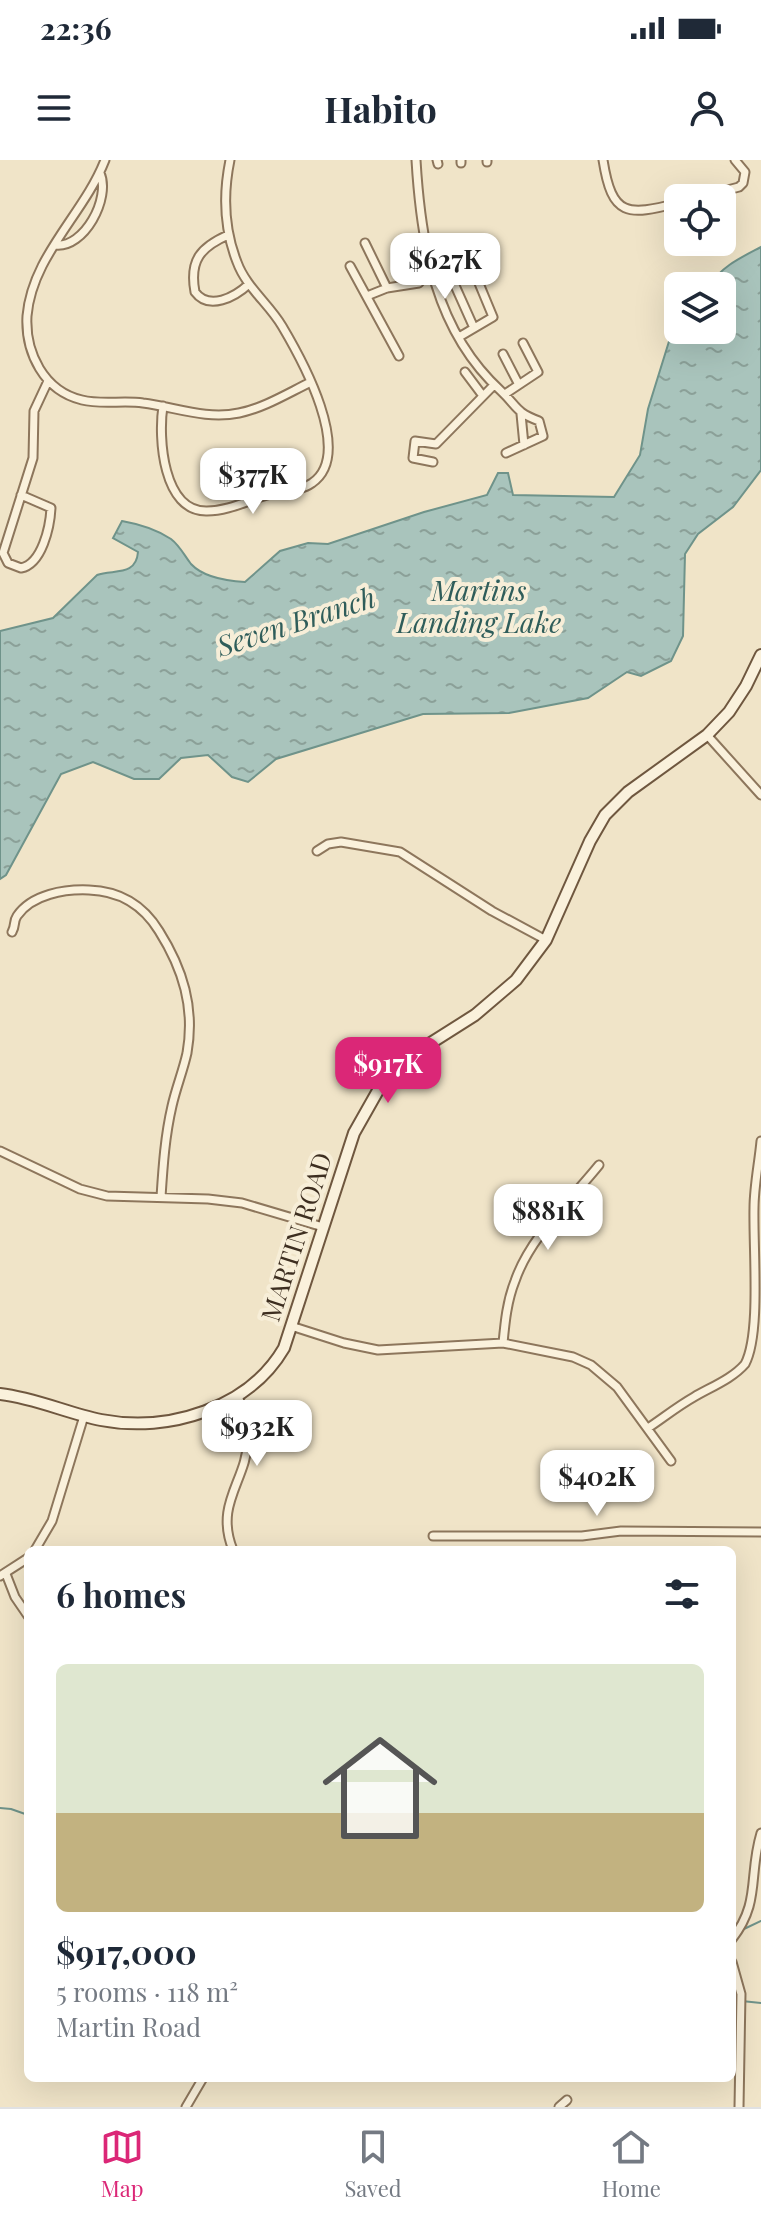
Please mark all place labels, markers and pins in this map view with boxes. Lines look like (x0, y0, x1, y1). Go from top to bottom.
pin: $627K (389, 233, 501, 301)
pin: $377K (197, 448, 309, 516)
pin: $917K (332, 1037, 444, 1105)
pin: $881K (492, 1184, 604, 1252)
pin: $932K (201, 1400, 313, 1468)
pin: $402K (541, 1450, 653, 1518)

